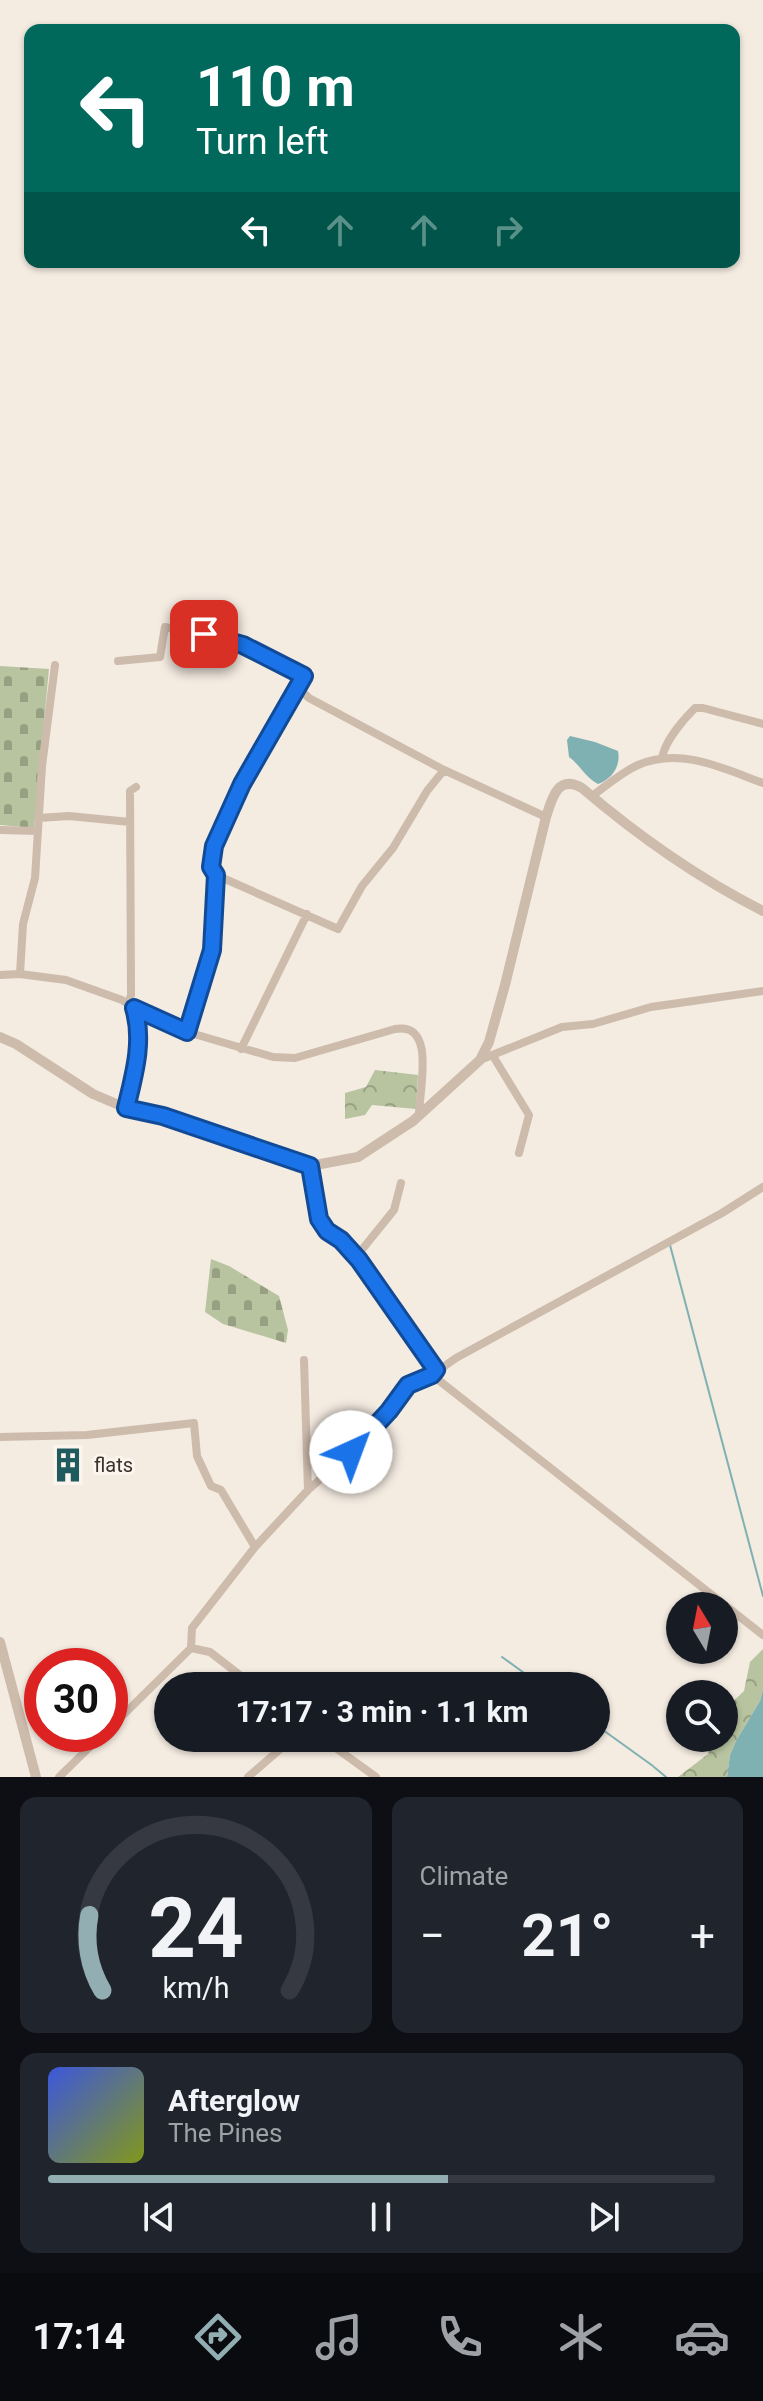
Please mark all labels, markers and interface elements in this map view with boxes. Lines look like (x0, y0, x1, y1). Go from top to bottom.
text: 110 m (196, 54, 355, 120)
icon: left (64, 56, 168, 160)
text: Turn left (196, 121, 329, 163)
icon: left (234, 208, 278, 252)
icon: ahead (318, 208, 362, 252)
icon: ahead (402, 208, 446, 252)
icon: right (486, 208, 530, 252)
pin (170, 600, 238, 668)
icon: arrive (182, 612, 226, 656)
position arrow (309, 1410, 393, 1494)
building icon: flats (49, 1446, 87, 1484)
place label: flats (94, 1453, 133, 1477)
north arrow (666, 1592, 738, 1664)
map controls (666, 1592, 738, 1752)
speed limit sign: 30 (24, 1648, 128, 1752)
button: search (666, 1680, 738, 1752)
text: 17:17 · 3 min · 1.1 km (235, 1694, 529, 1729)
text: Climate (420, 1861, 508, 1891)
text: 24 (148, 1880, 243, 1977)
text: 21° (521, 1900, 613, 1971)
text: − (420, 1910, 445, 1962)
text: + (690, 1910, 715, 1962)
text: km/h (162, 1971, 229, 2005)
text: Afterglow (168, 2083, 300, 2118)
text: The Pines (168, 2118, 282, 2148)
icon: previous (137, 2195, 181, 2239)
icon: pause (359, 2195, 403, 2239)
icon: next (582, 2195, 626, 2239)
icon: directions (190, 2309, 246, 2365)
icon: music (311, 2309, 367, 2365)
icon: phone (432, 2309, 488, 2365)
icon: climate (553, 2309, 609, 2365)
icon: car (674, 2309, 730, 2365)
text: 17:14 (33, 2316, 125, 2358)

